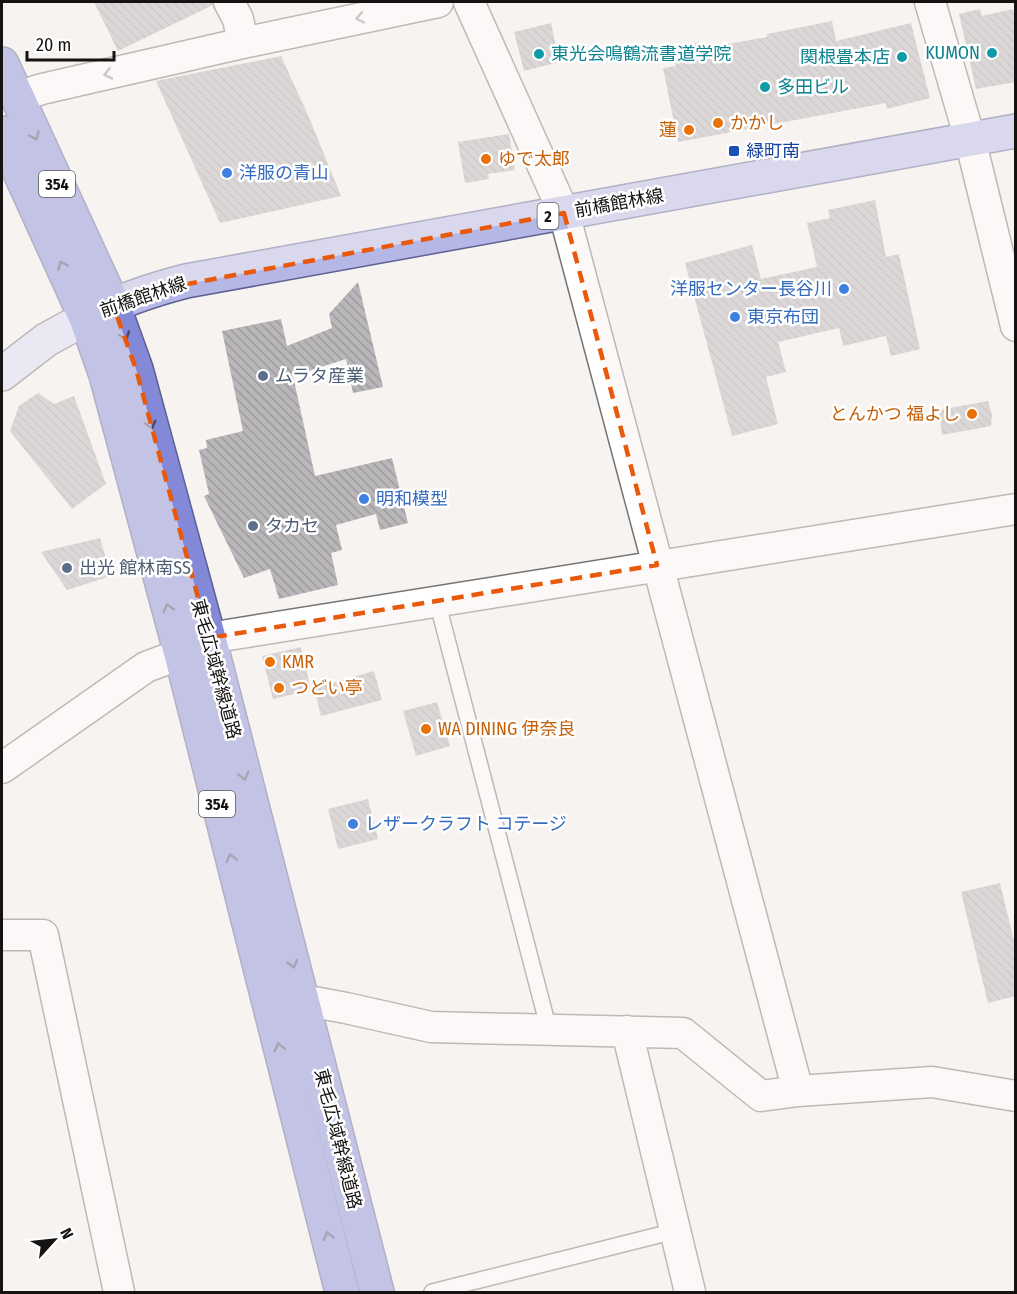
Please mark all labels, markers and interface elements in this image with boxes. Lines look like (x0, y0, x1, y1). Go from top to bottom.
one-way arrow (355, 11, 365, 24)
scale bar (27, 24, 114, 62)
text: 20 m (36, 34, 71, 56)
place label: KUMON (925, 42, 980, 64)
place label: 東光会鳴鶴流書道学院 (551, 43, 731, 65)
place label: 関根畳本店 (800, 46, 890, 68)
marker: KUMON (985, 46, 999, 60)
marker: 東光会鳴鶴流書道学院 (532, 47, 546, 61)
marker: 関根畳本店 (895, 50, 909, 64)
one-way arrow (103, 66, 113, 79)
place label: 多田ビル (777, 76, 849, 98)
marker: 多田ビル (758, 80, 772, 94)
place label: かかし (730, 112, 784, 134)
marker: かかし (711, 116, 725, 130)
place label: 蓮 (659, 119, 677, 141)
marker: 蓮 (682, 123, 696, 137)
one-way arrow (27, 130, 39, 141)
place label: 緑町南 (746, 140, 800, 162)
marker: 緑町南 (727, 144, 741, 158)
place label: ゆで太郎 (498, 148, 570, 170)
marker: ゆで太郎 (479, 152, 493, 166)
place label: 洋服の青山 (239, 162, 329, 184)
marker: 洋服の青山 (220, 166, 234, 180)
road number: 354 (39, 171, 75, 197)
street label: 前橋館林線 (573, 184, 665, 222)
road number: 2 (538, 203, 558, 229)
one-way arrow (58, 260, 70, 271)
street label: 前橋館林線 (97, 272, 189, 322)
place label: 洋服センター長谷川 (670, 278, 832, 300)
marker: 洋服センター長谷川 (837, 282, 851, 296)
place label: 東京布団 (747, 306, 819, 328)
marker: 東京布団 (728, 310, 742, 324)
one-way arrow (117, 331, 130, 341)
place label: ムラタ産業 (275, 365, 364, 387)
marker: ムラタ産業 (256, 369, 270, 383)
place label: とんかつ 福よし (830, 403, 960, 425)
marker: とんかつ 福よし (965, 407, 979, 421)
one-way arrow (144, 419, 156, 430)
place label: 明和模型 (376, 488, 448, 510)
marker: 明和模型 (357, 492, 371, 506)
place label: タカセ (265, 515, 319, 537)
marker: タカセ (246, 519, 260, 533)
place label: 出光 館林南SS (79, 557, 191, 579)
marker: 出光 館林南SS (60, 561, 74, 575)
street label: 東毛広域幹線道路 (187, 597, 245, 741)
one-way arrow (163, 603, 176, 613)
place label: KMR (282, 651, 314, 673)
marker: KMR (263, 655, 277, 669)
place label: つどい亭 (291, 677, 363, 699)
marker: つどい亭 (272, 681, 286, 695)
place label: WA DINING 伊奈良 (438, 718, 575, 740)
marker: WA DINING 伊奈良 (419, 722, 433, 736)
one-way arrow (237, 771, 250, 781)
road number: 354 (199, 791, 235, 817)
place label: レザークラフト コテージ (365, 813, 567, 835)
marker: レザークラフト コテージ (346, 817, 360, 831)
one-way arrow (226, 853, 238, 864)
one-way arrow (286, 959, 299, 969)
one-way arrow (274, 1042, 287, 1052)
street label: 東毛広域幹線道路 (310, 1066, 366, 1212)
north arrow (24, 1210, 84, 1270)
text: N (56, 1225, 78, 1242)
one-way arrow (322, 1231, 335, 1241)

